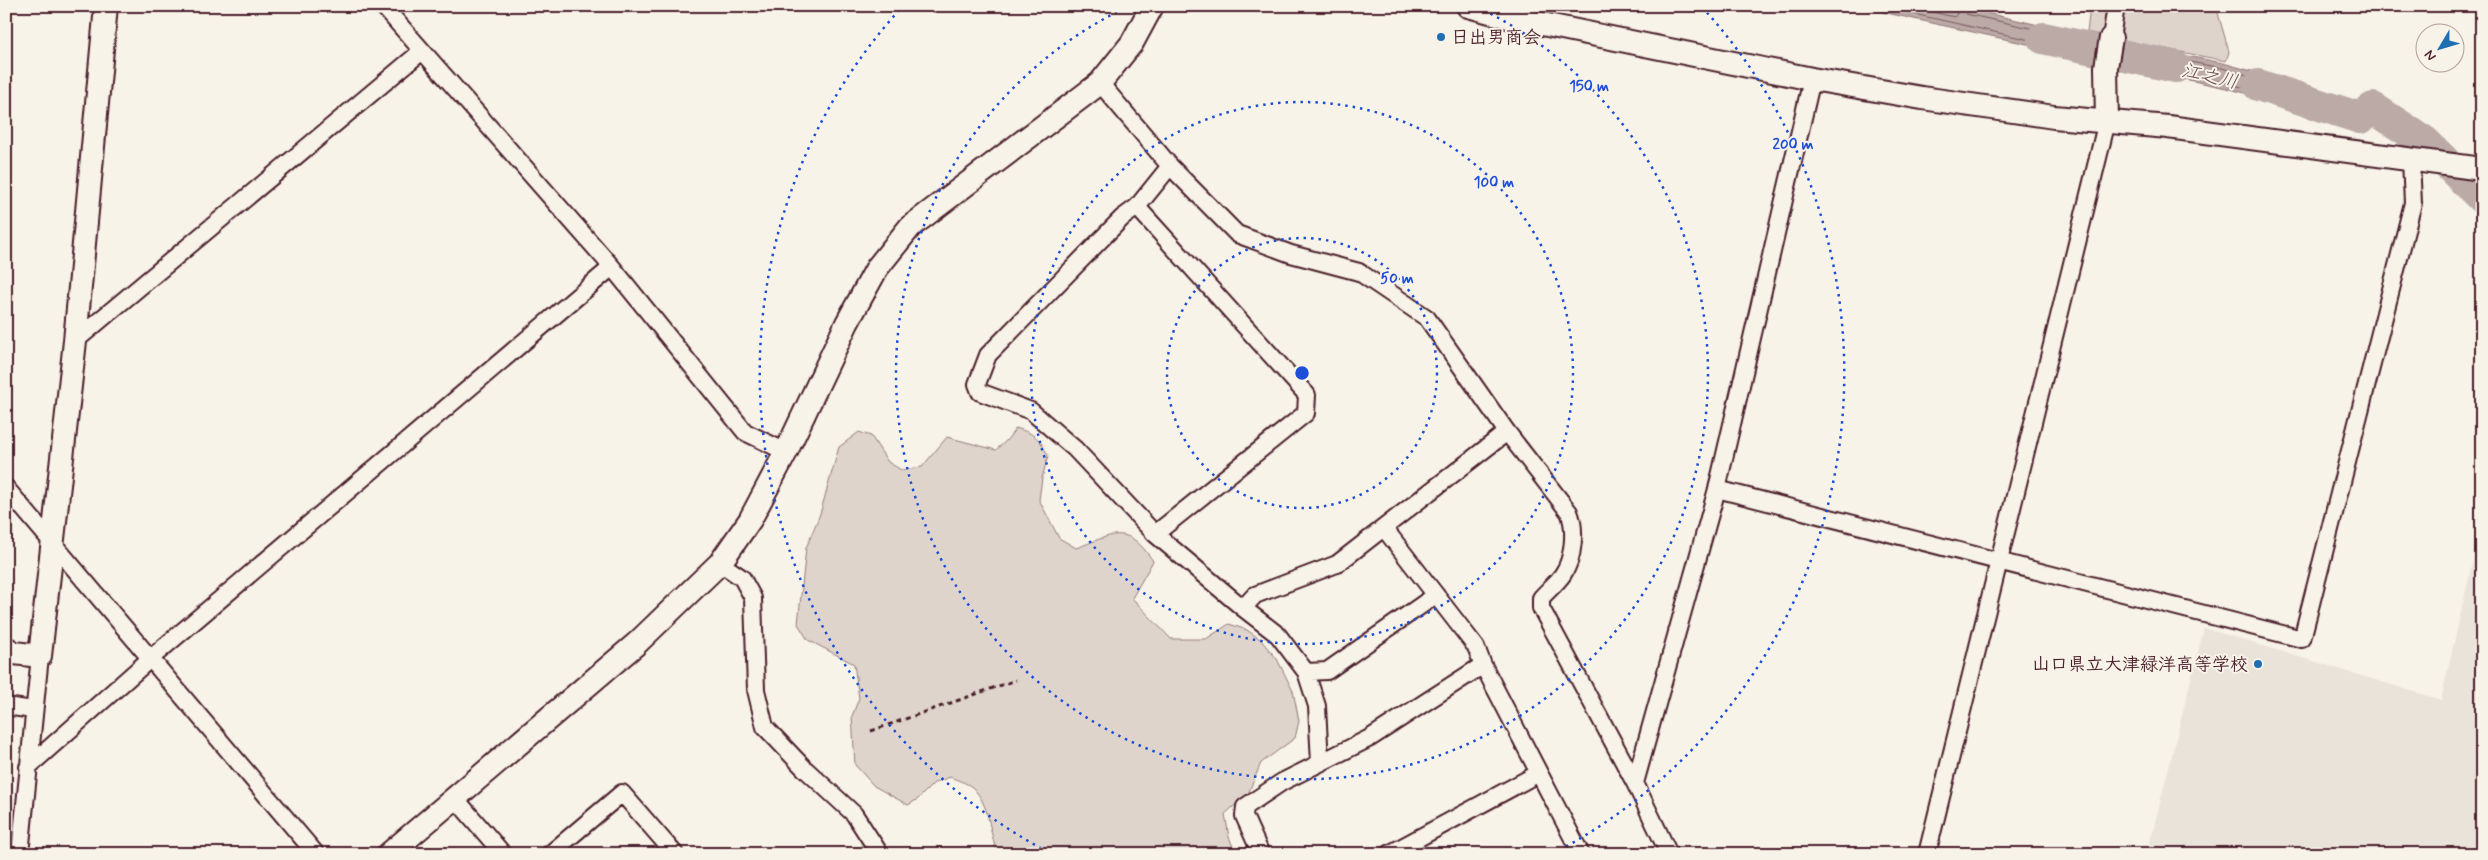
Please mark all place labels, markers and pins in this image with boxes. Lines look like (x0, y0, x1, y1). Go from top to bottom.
place label: 日出男商会 (1451, 26, 1541, 50)
marker: 日出男商会 (1435, 31, 1447, 43)
centre of rings (1293, 364, 1311, 382)
place label: 山口県立大津緑洋高等学校 (2032, 653, 2248, 677)
marker: 山口県立大津緑洋高等学校 (2252, 658, 2264, 670)

